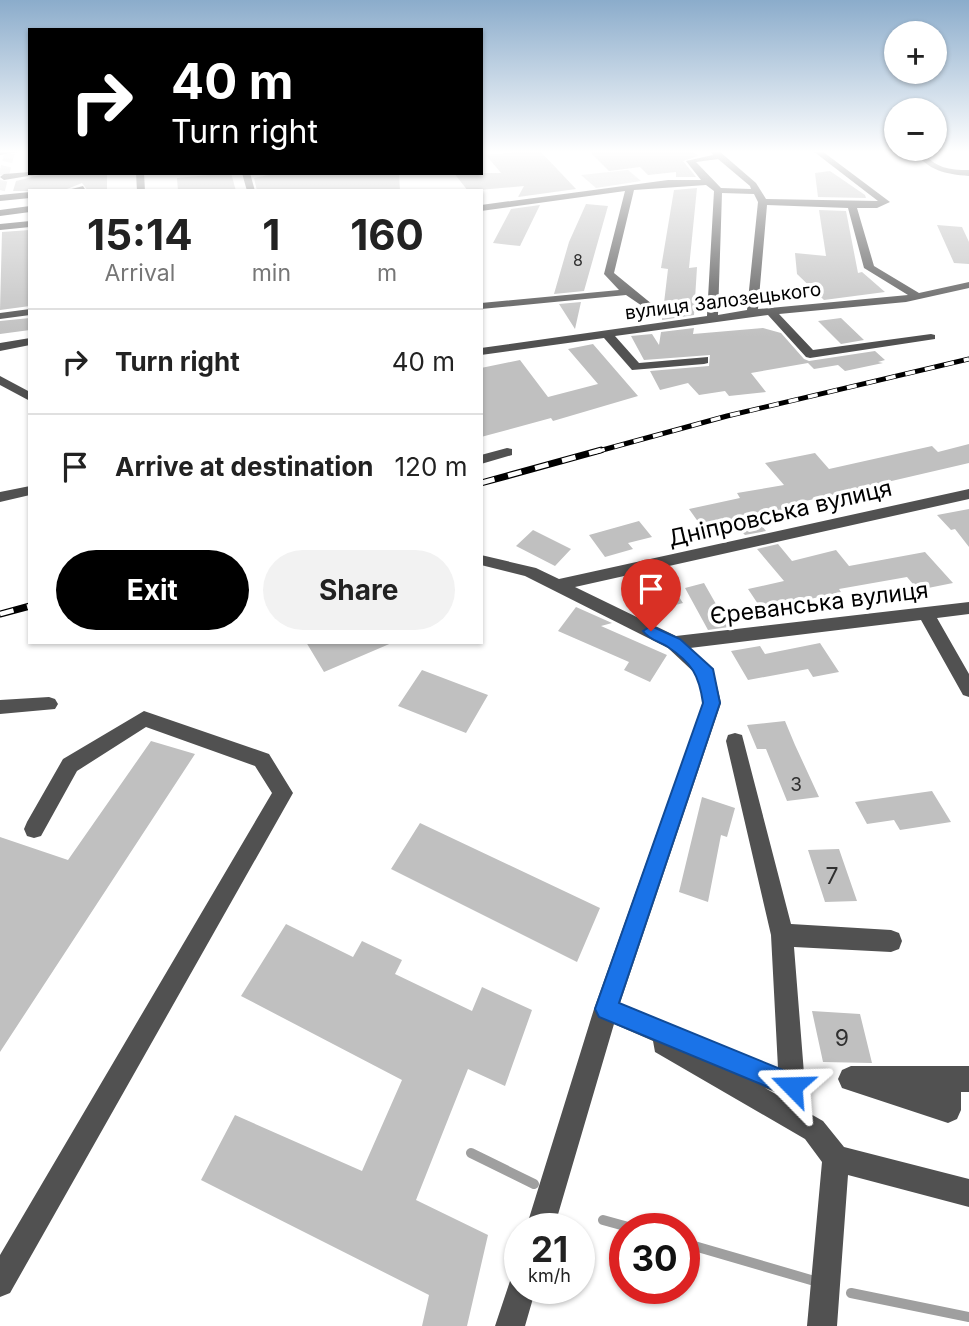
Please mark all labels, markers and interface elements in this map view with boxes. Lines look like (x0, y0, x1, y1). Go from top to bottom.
map controls (884, 21, 947, 161)
button: + (884, 21, 947, 84)
text: 40 m (171, 52, 294, 111)
icon: right (56, 56, 147, 147)
button: − (884, 98, 947, 161)
text: Turn right (171, 112, 318, 151)
text: 15:14 (87, 209, 193, 260)
text: 1 (262, 209, 280, 260)
text: 160 (350, 209, 424, 260)
house number: 8 (573, 250, 583, 270)
text: Arrival (104, 259, 175, 287)
text: min (252, 259, 291, 287)
text: m (377, 259, 397, 287)
street label: вулиця Залозецького (623, 278, 823, 324)
icon: right (56, 343, 94, 381)
text: Turn right (115, 346, 240, 377)
text: 40 m (392, 346, 455, 377)
icon: arrive (56, 448, 94, 486)
text: Arrive at destination (115, 451, 374, 482)
text: 120 m (395, 451, 467, 482)
street label: Дніпровська вулиця (666, 474, 894, 552)
button: Exit (56, 550, 249, 630)
button: Share (263, 550, 455, 630)
pin (621, 559, 681, 631)
icon: arrive (632, 570, 670, 608)
street label: Єреванська вулиця (708, 576, 930, 630)
house number: 3 (790, 773, 802, 796)
house number: 7 (825, 862, 839, 890)
house number: 9 (835, 1024, 849, 1052)
position arrow (755, 1049, 829, 1123)
speed limit sign: 30 (609, 1213, 700, 1304)
text: 21 (531, 1228, 568, 1270)
text: km/h (528, 1265, 571, 1286)

